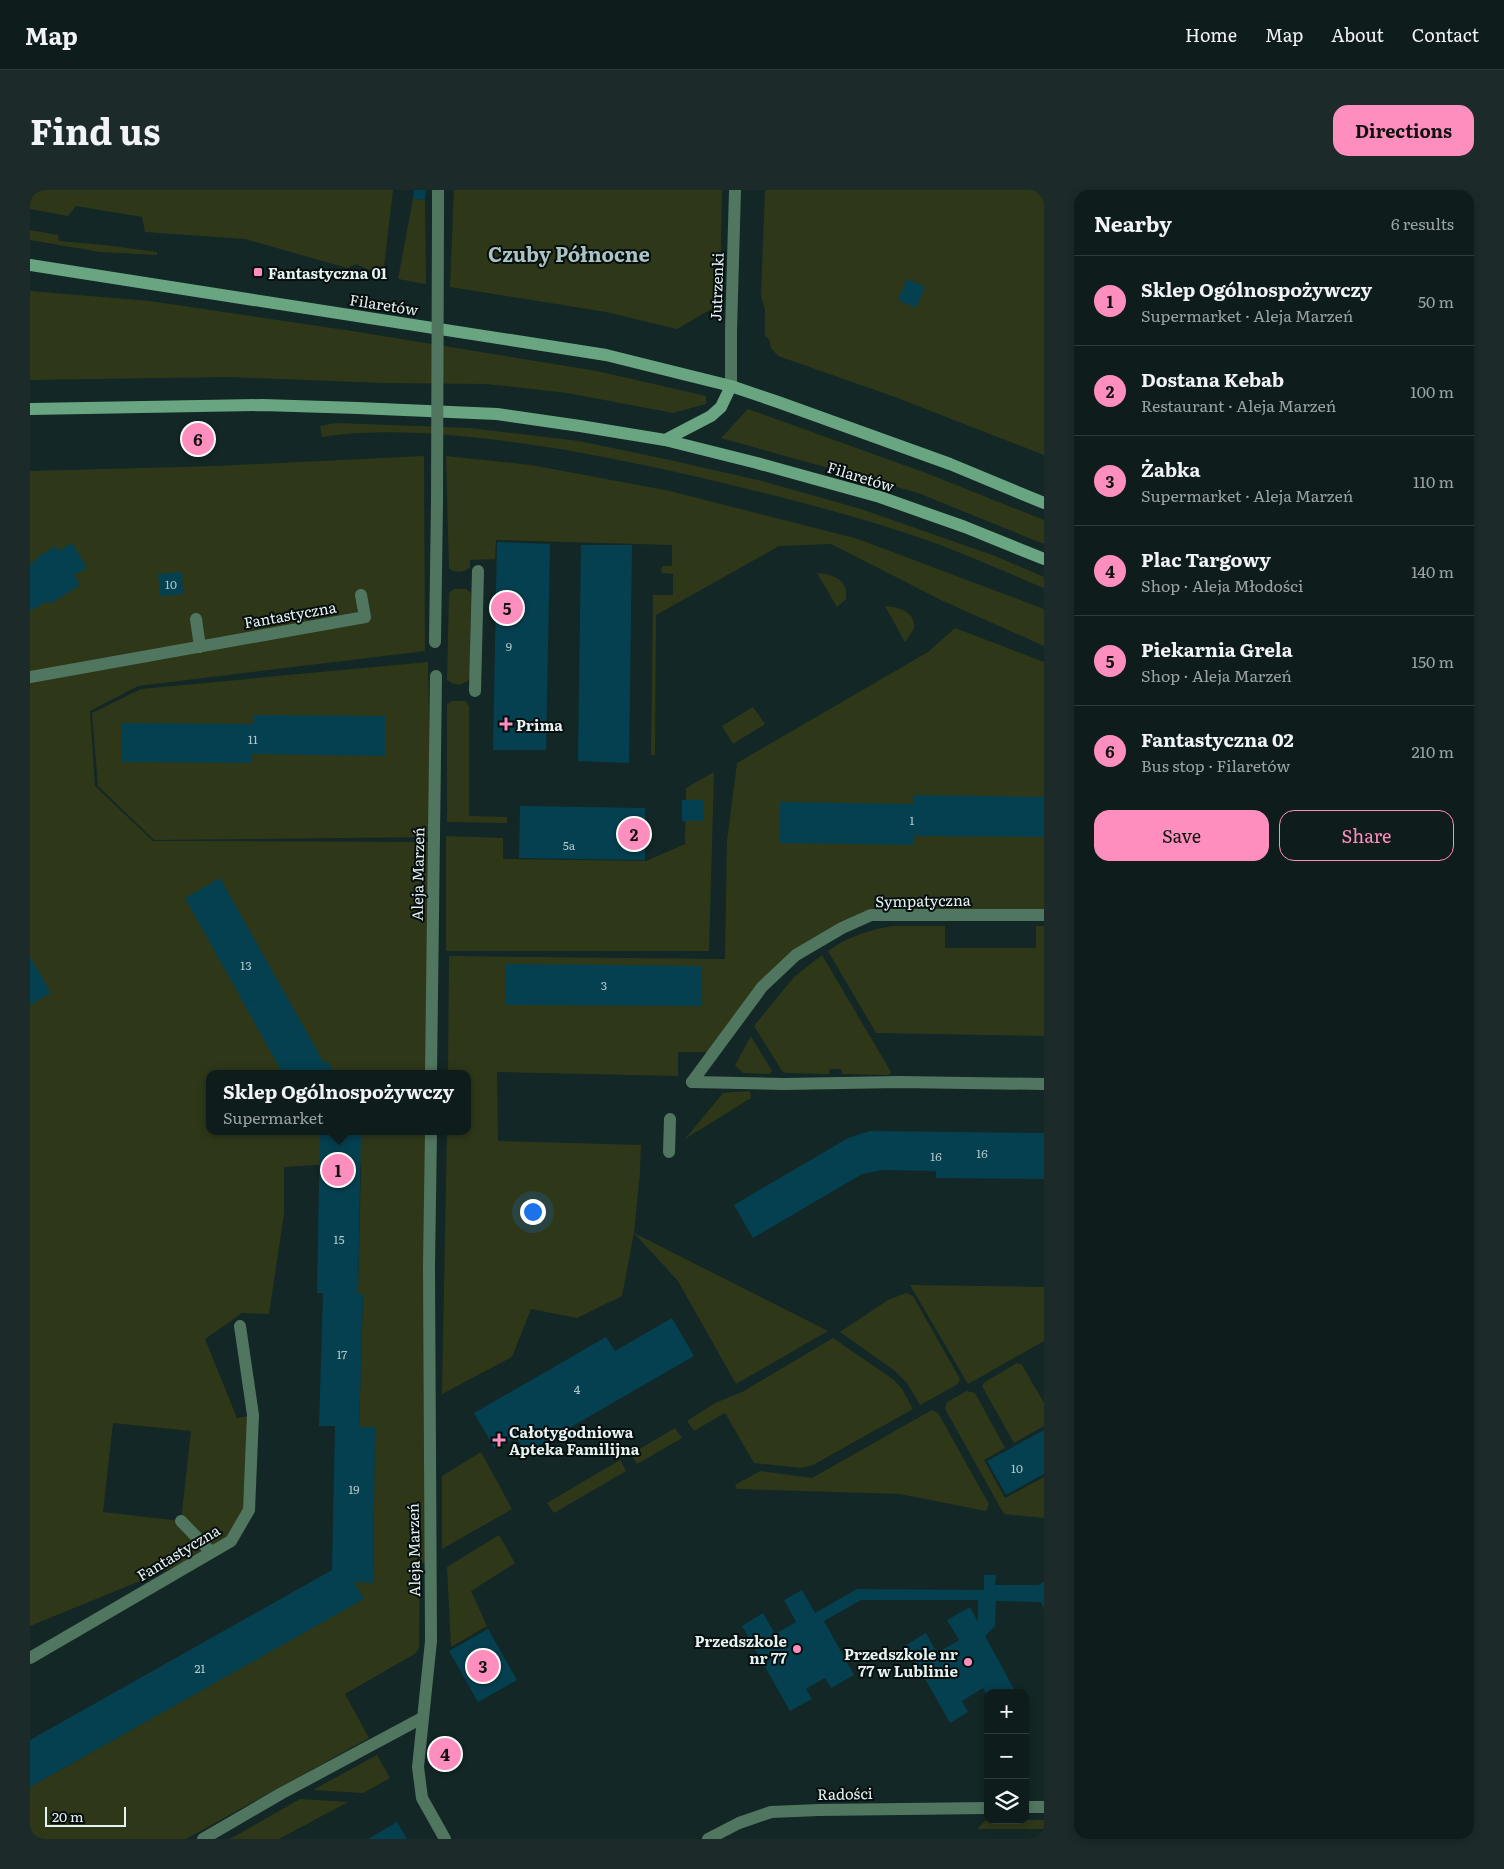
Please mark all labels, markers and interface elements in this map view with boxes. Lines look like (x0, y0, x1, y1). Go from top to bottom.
text: Map (25, 17, 78, 52)
text: Home (1185, 21, 1237, 48)
text: Map (1265, 21, 1303, 48)
text: About (1331, 21, 1384, 48)
text: Contact (1412, 21, 1479, 48)
text: Find us (30, 104, 160, 156)
button: Directions (1333, 105, 1474, 156)
text: Nearby (1094, 207, 1172, 238)
text: 6 results (1391, 211, 1454, 235)
district label: Czuby Północne (488, 238, 650, 268)
street label: Jutrzenki (703, 252, 729, 322)
place label: Fantastyczna 01 (268, 261, 387, 284)
marker: Fantastyczna 01 (252, 266, 264, 278)
text: Sklep Ogólnospożywczy (1141, 275, 1372, 303)
street label: Filaretów (348, 287, 420, 321)
text: 1 (1107, 289, 1113, 313)
text: 50 m (1418, 289, 1454, 313)
text: Supermarket · Aleja Marzeń (1141, 303, 1353, 327)
text: Dostana Kebab (1141, 365, 1284, 393)
text: 2 (1106, 379, 1114, 403)
text: 100 m (1410, 379, 1454, 403)
text: Restaurant · Aleja Marzeń (1141, 393, 1336, 417)
pin: 6 (182, 420, 214, 458)
street label: Filaretów (825, 455, 898, 497)
text: Żabka (1141, 455, 1201, 483)
text: 3 (1106, 469, 1114, 493)
text: 110 m (1413, 469, 1454, 493)
text: Supermarket · Aleja Marzeń (1141, 483, 1353, 507)
text: Plac Targowy (1141, 545, 1271, 573)
text: 4 (1105, 559, 1115, 583)
text: 140 m (1411, 559, 1454, 583)
text: Shop · Aleja Młodości (1141, 573, 1303, 597)
house number: 10 (165, 575, 177, 593)
pin: 5 (491, 589, 523, 627)
street label: Fantastyczna (242, 594, 339, 633)
text: Piekarnia Grela (1141, 635, 1293, 663)
house number: 9 (506, 637, 512, 655)
text: 5 (1106, 649, 1114, 673)
text: 150 m (1411, 649, 1454, 673)
text: Shop · Aleja Marzeń (1141, 663, 1292, 687)
place label: Prima (516, 713, 563, 736)
marker: Prima (500, 718, 512, 730)
text: Fantastyczna 02 (1141, 725, 1294, 753)
house number: 11 (248, 730, 258, 748)
text: 6 (1105, 739, 1115, 763)
text: 210 m (1411, 739, 1454, 763)
text: Bus stop · Filaretów (1141, 753, 1290, 777)
button: Save (1094, 810, 1269, 861)
button: Share (1279, 810, 1454, 861)
house number: 1 (910, 811, 915, 829)
pin: 2 (618, 815, 650, 853)
street label: Aleja Marzeń (405, 827, 429, 921)
house number: 5a (563, 836, 576, 854)
street label: Sympatyczna (875, 888, 972, 912)
house number: 13 (240, 956, 252, 974)
house number: 3 (601, 976, 607, 994)
popup (206, 1070, 471, 1135)
text: Sklep Ogólnospożywczy (223, 1077, 454, 1105)
text: Supermarket (223, 1105, 323, 1129)
house number: 16 (976, 1144, 988, 1162)
house number: 16 (930, 1147, 942, 1165)
pin: 1 (322, 1151, 354, 1189)
your location (520, 1199, 546, 1225)
house number: 15 (334, 1230, 344, 1248)
house number: 17 (337, 1345, 347, 1363)
house number: 4 (574, 1380, 581, 1398)
place label: Całotygodniowa Apteka Familijna (509, 1420, 640, 1460)
marker: Całotygodniowa Apteka Familijna (493, 1434, 505, 1446)
house number: 10 (1011, 1459, 1023, 1477)
house number: 19 (348, 1480, 360, 1498)
street label: Aleja Marzeń (401, 1503, 425, 1597)
street label: Fantastyczna (132, 1518, 225, 1586)
place label: Przedszkole nr 77 (694, 1629, 788, 1669)
place label: Przedszkole nr 77 w Lublinie (844, 1642, 959, 1682)
marker: Przedszkole nr 77 (791, 1643, 803, 1655)
pin: 3 (467, 1647, 499, 1685)
marker: Przedszkole nr 77 w Lublinie (962, 1656, 974, 1668)
house number: 21 (195, 1659, 206, 1677)
map controls (984, 1689, 1029, 1824)
button: + (984, 1689, 1029, 1734)
button: − (984, 1734, 1029, 1779)
pin: 4 (429, 1735, 461, 1773)
button: layers (984, 1779, 1029, 1824)
street label: Radości (817, 1781, 873, 1805)
scale bar (45, 1804, 126, 1827)
text: 20 m (52, 1806, 84, 1826)

